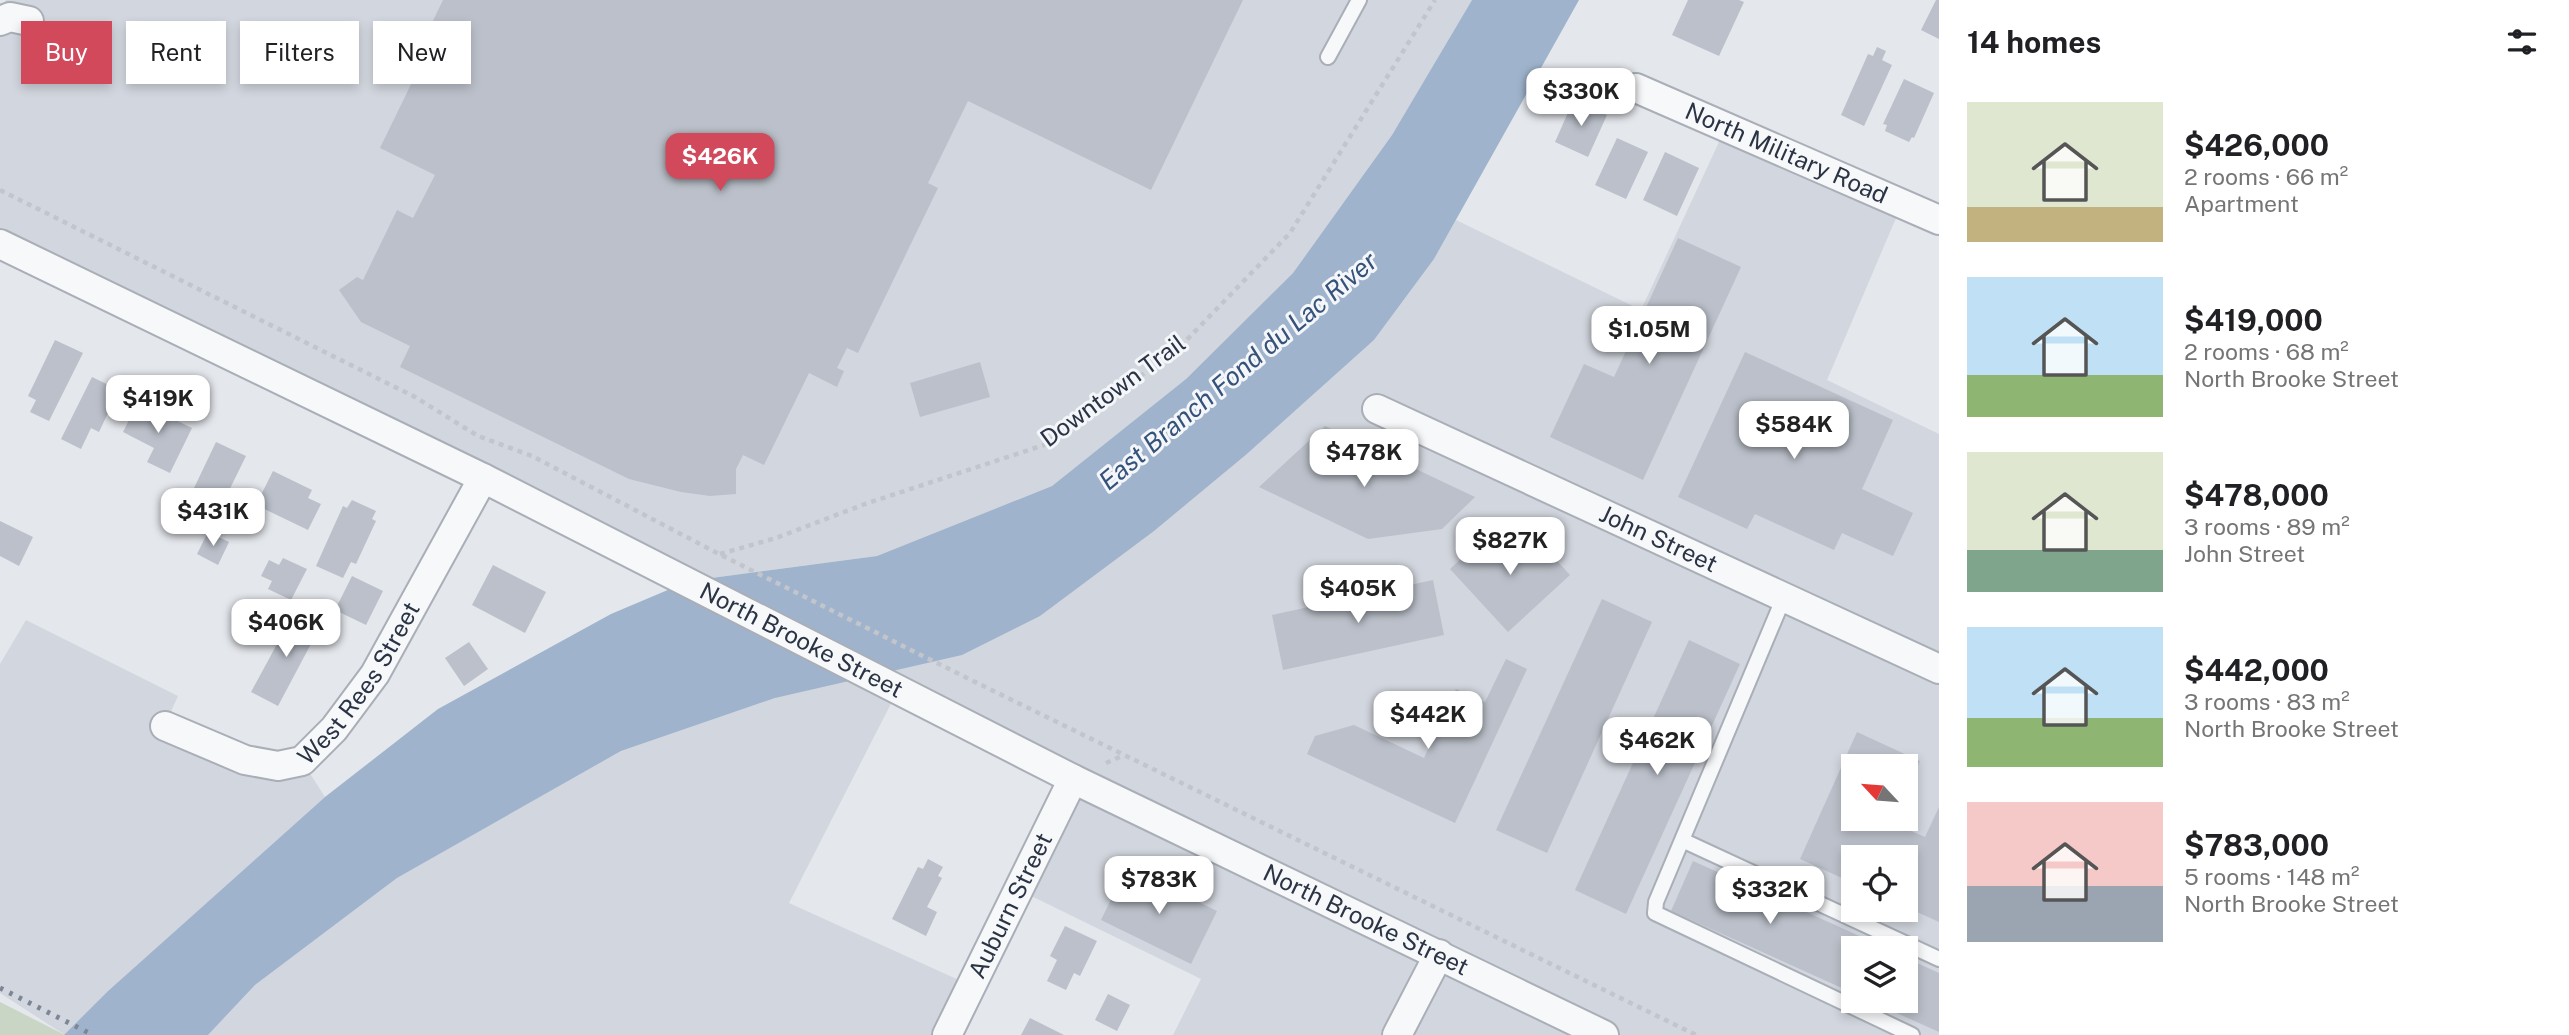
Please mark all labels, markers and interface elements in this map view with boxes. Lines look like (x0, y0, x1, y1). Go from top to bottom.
chip: Buy (21, 21, 112, 84)
chip: Rent (126, 21, 226, 84)
chip: Filters (240, 21, 359, 84)
chip: New (373, 21, 471, 84)
icon: filters (2503, 23, 2541, 61)
text: 14 homes (1967, 24, 2101, 60)
pin: $330K (1532, 68, 1630, 128)
text: $330K (1542, 77, 1620, 104)
street label: North Military Road (1681, 96, 1892, 209)
text: $426,000 (2184, 127, 2329, 163)
icon: home (2023, 130, 2107, 214)
pin: $426K (671, 134, 769, 193)
text: $426K (681, 142, 759, 169)
text: 2 rooms · 66 m² (2184, 163, 2348, 190)
text: Apartment (2184, 190, 2299, 217)
water label: East Branch Fond du Lac River (1092, 245, 1383, 496)
text: $419,000 (2184, 302, 2323, 338)
icon: home (2023, 305, 2107, 389)
pin: $1.05M (1592, 306, 1706, 366)
text: $1.05M (1607, 315, 1691, 342)
street label: Downtown Trail (1035, 328, 1190, 452)
text: 2 rooms · 68 m² (2184, 338, 2349, 365)
text: North Brooke Street (2184, 365, 2399, 392)
pin: $419K (109, 376, 207, 435)
text: $419K (122, 384, 194, 411)
pin: $584K (1745, 402, 1843, 461)
text: $584K (1755, 410, 1833, 437)
pin: $478K (1315, 430, 1413, 489)
text: $478K (1326, 438, 1402, 465)
text: $478,000 (2184, 477, 2329, 513)
icon: home (2023, 480, 2107, 564)
pin: $431K (164, 489, 262, 548)
text: $431K (177, 497, 249, 524)
street label: John Street (1595, 499, 1722, 578)
text: 3 rooms · 89 m² (2184, 513, 2350, 540)
pin: $827K (1461, 518, 1559, 577)
text: $827K (1472, 526, 1548, 553)
text: John Street (2184, 540, 2305, 567)
pin: $405K (1309, 566, 1407, 625)
text: $405K (1319, 574, 1397, 601)
street label: North Brooke Street (695, 576, 908, 703)
street label: West Rees Street (292, 597, 425, 770)
pin: $406K (237, 600, 335, 659)
text: $406K (247, 608, 325, 635)
text: $442,000 (2184, 652, 2329, 688)
icon: home (2023, 655, 2107, 739)
text: 3 rooms · 83 m² (2184, 688, 2350, 715)
pin: $442K (1379, 692, 1477, 751)
text: $442K (1390, 700, 1466, 727)
text: North Brooke Street (2184, 715, 2399, 742)
pin: $462K (1608, 718, 1706, 777)
text: $462K (1618, 726, 1696, 753)
north arrow (1841, 754, 1918, 831)
map controls (1841, 754, 1918, 1013)
text: $783,000 (2184, 827, 2329, 863)
street label: Auburn Street (962, 828, 1057, 983)
icon: home (2023, 830, 2107, 914)
button: locate (1841, 845, 1918, 922)
pin: $783K (1110, 856, 1208, 916)
street label: North Brooke Street (1259, 858, 1473, 981)
text: 5 rooms · 148 m² (2184, 863, 2359, 890)
text: $783K (1121, 865, 1197, 892)
pin: $332K (1721, 866, 1819, 926)
text: $332K (1731, 875, 1809, 902)
text: North Brooke Street (2184, 890, 2399, 917)
button: layers (1841, 936, 1918, 1013)

